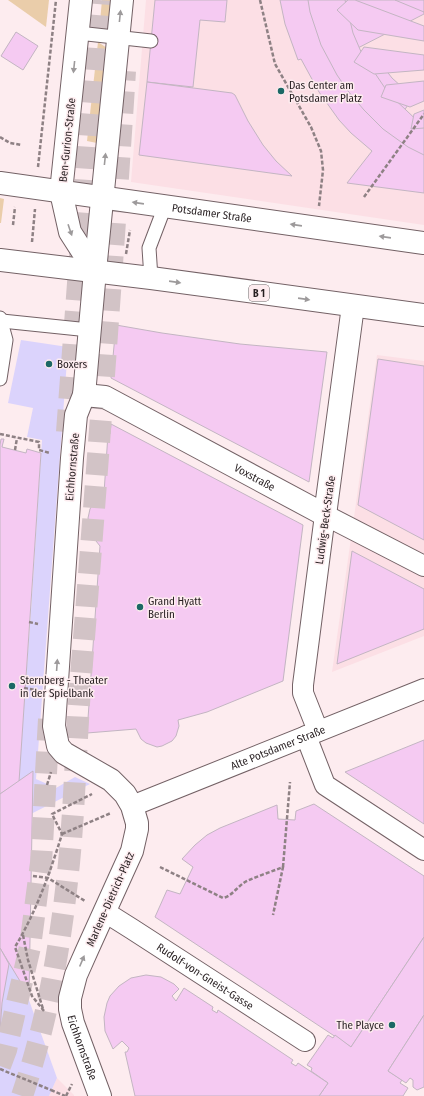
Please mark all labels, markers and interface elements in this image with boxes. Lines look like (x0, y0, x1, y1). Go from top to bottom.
one-way arrow (117, 9, 123, 22)
one-way arrow (71, 61, 78, 73)
place label: Das Center am Potsdamer Platz (289, 79, 363, 105)
marker: Das Center am Potsdamer Platz (276, 86, 286, 96)
street label: Ben-Gurion-Straße (57, 97, 78, 183)
one-way arrow (102, 153, 109, 165)
one-way arrow (132, 200, 144, 206)
street label: Potsdamer Straße (171, 201, 253, 226)
one-way arrow (290, 222, 302, 228)
one-way arrow (68, 224, 74, 236)
one-way arrow (379, 234, 391, 240)
one-way arrow (169, 279, 181, 285)
road number: B 1 (249, 285, 269, 301)
one-way arrow (298, 296, 310, 302)
place label: Boxers (57, 358, 88, 371)
marker: Boxers (44, 359, 54, 369)
street label: Eichhornstraße (63, 433, 82, 502)
street label: Voxstraße (232, 462, 277, 494)
street label: Ludwig-Beck-Straße (313, 475, 338, 565)
place label: Grand Hyatt Berlin (148, 595, 202, 621)
marker: Grand Hyatt Berlin (135, 602, 145, 612)
one-way arrow (54, 659, 61, 671)
place label: Sternberg - Theater in der Spielbank (20, 674, 108, 700)
marker: Sternberg - Theater in der Spielbank (7, 681, 17, 691)
street label: Alte Potsdamer Straße (229, 723, 327, 773)
street label: Marlene-Dietrich-Platz (84, 849, 137, 948)
street label: Rudolf-von-Gneist-Gasse (154, 941, 256, 1013)
one-way arrow (79, 956, 85, 967)
street label: Eichhornstraße (65, 1014, 100, 1082)
place label: The Playce (337, 1019, 384, 1032)
marker: The Playce (387, 1020, 397, 1030)

